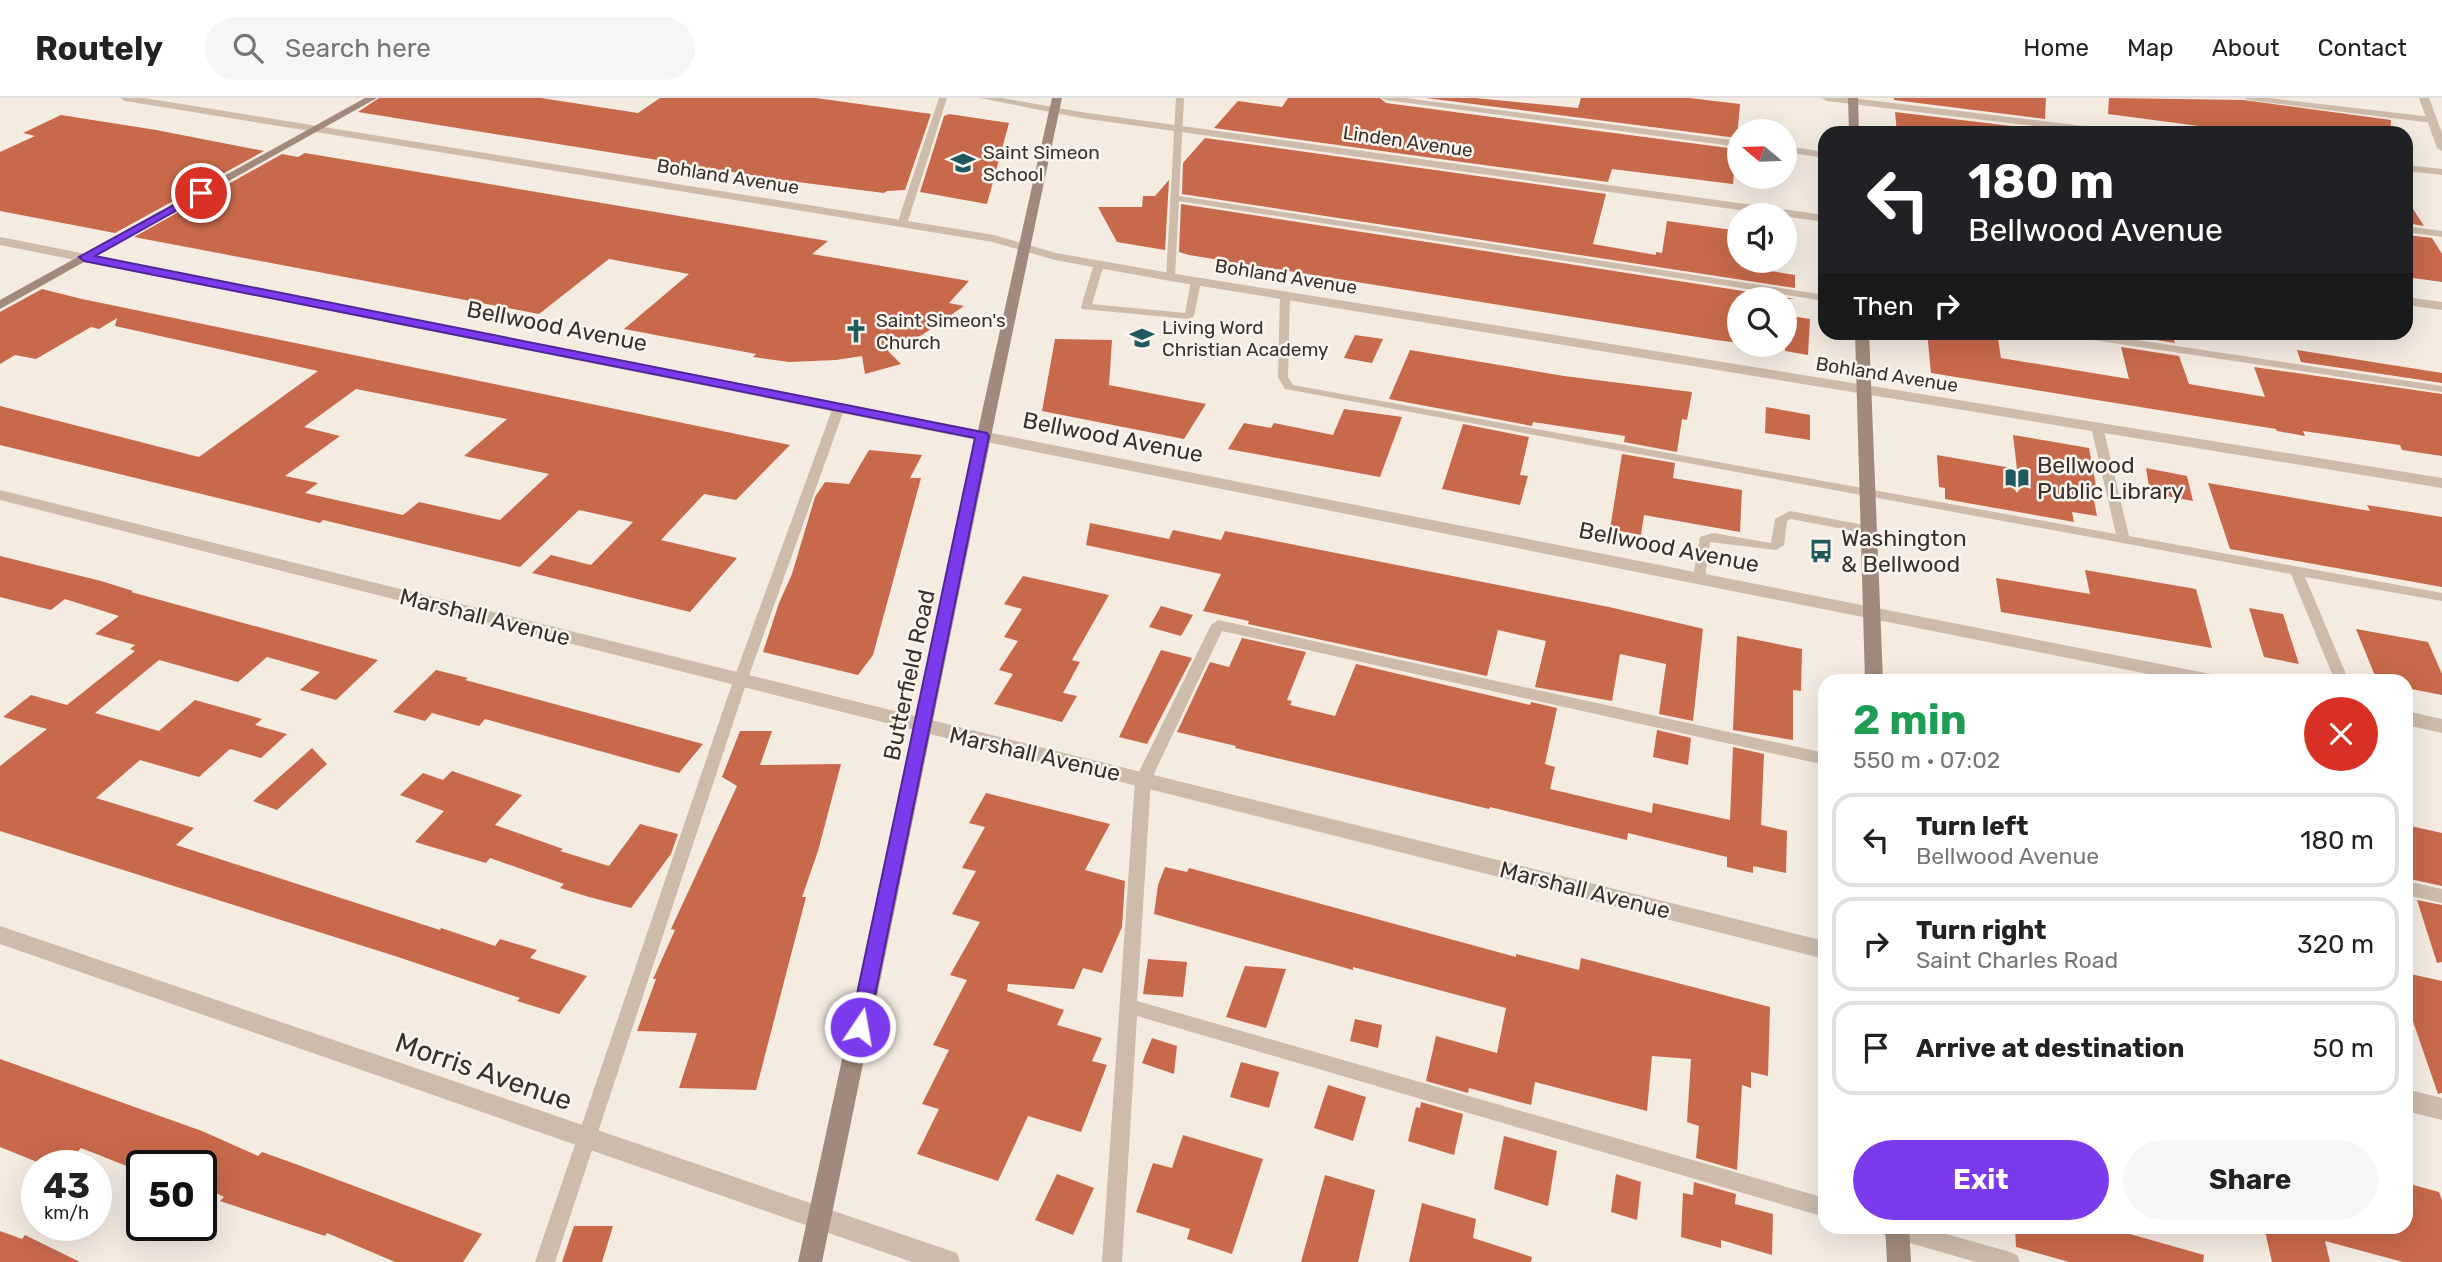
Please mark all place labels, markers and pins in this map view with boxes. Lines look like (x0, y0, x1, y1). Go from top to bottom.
place label: Saint Simeon School (983, 141, 1100, 186)
school or university icon: Saint Simeon School (949, 149, 977, 177)
pin (171, 163, 231, 223)
place label: Saint Simeon's Church (876, 309, 1006, 354)
place label: Living Word Christian Academy (1162, 316, 1329, 361)
church icon: Saint Simeon's Church (842, 317, 870, 345)
school or university icon: Living Word Christian Academy (1128, 324, 1156, 352)
place label: Bellwood Public Library (2037, 451, 2184, 505)
library icon: Bellwood Public Library (2003, 464, 2031, 492)
place label: Washington & Bellwood (1841, 524, 1967, 578)
bus stop icon: Washington & Bellwood (1807, 537, 1835, 565)

